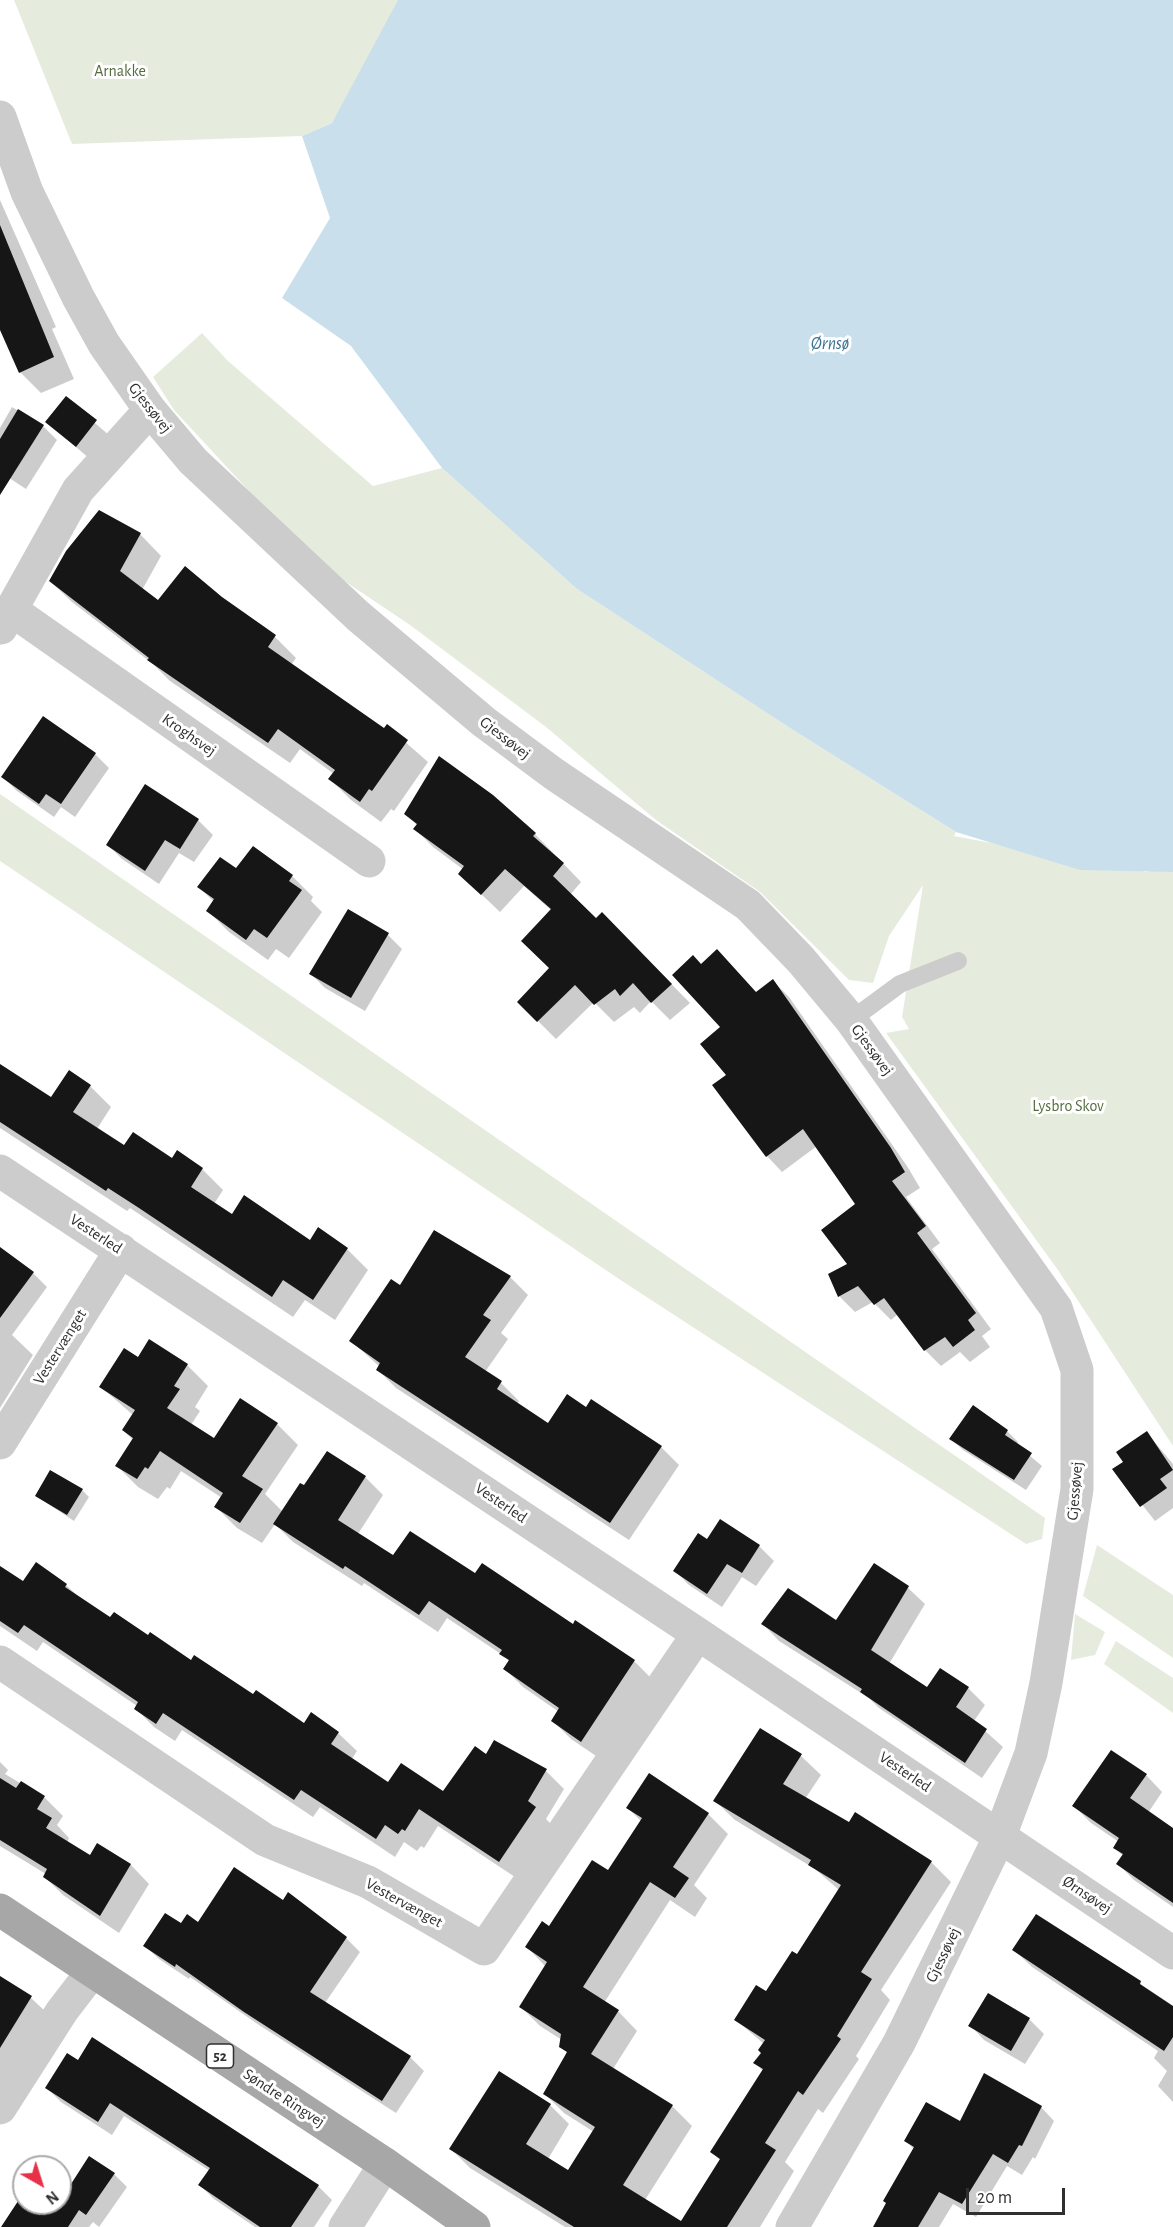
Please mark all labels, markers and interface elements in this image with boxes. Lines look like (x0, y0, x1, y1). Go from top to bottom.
park label: Arnakke (94, 61, 146, 81)
water label: Ørnsø (811, 333, 849, 355)
street label: Gjessøvej (124, 379, 176, 437)
street label: Kroghsvej (158, 709, 220, 761)
street label: Gjessøvej (476, 712, 534, 764)
street label: Gjessøvej (847, 1021, 897, 1079)
park label: Lysbro Skov (1032, 1096, 1104, 1116)
street label: Vesterled (66, 1210, 126, 1258)
street label: Vestervænget (29, 1306, 91, 1388)
street label: Gjessøvej (1063, 1461, 1087, 1521)
street label: Vesterled (471, 1479, 531, 1527)
street label: Vesterled (875, 1748, 935, 1796)
street label: Ørnsøvej (1059, 1872, 1115, 1918)
street label: Vestervænget (362, 1874, 446, 1932)
street label: Gjessøvej (921, 1924, 965, 1986)
road number: 52 (206, 2044, 234, 2068)
street label: Søndre Ringvej (240, 2064, 328, 2132)
north arrow (12, 2155, 72, 2215)
scale bar (969, 2176, 1068, 2214)
text: N (43, 2188, 61, 2207)
text: 20 m (977, 2189, 1012, 2207)

